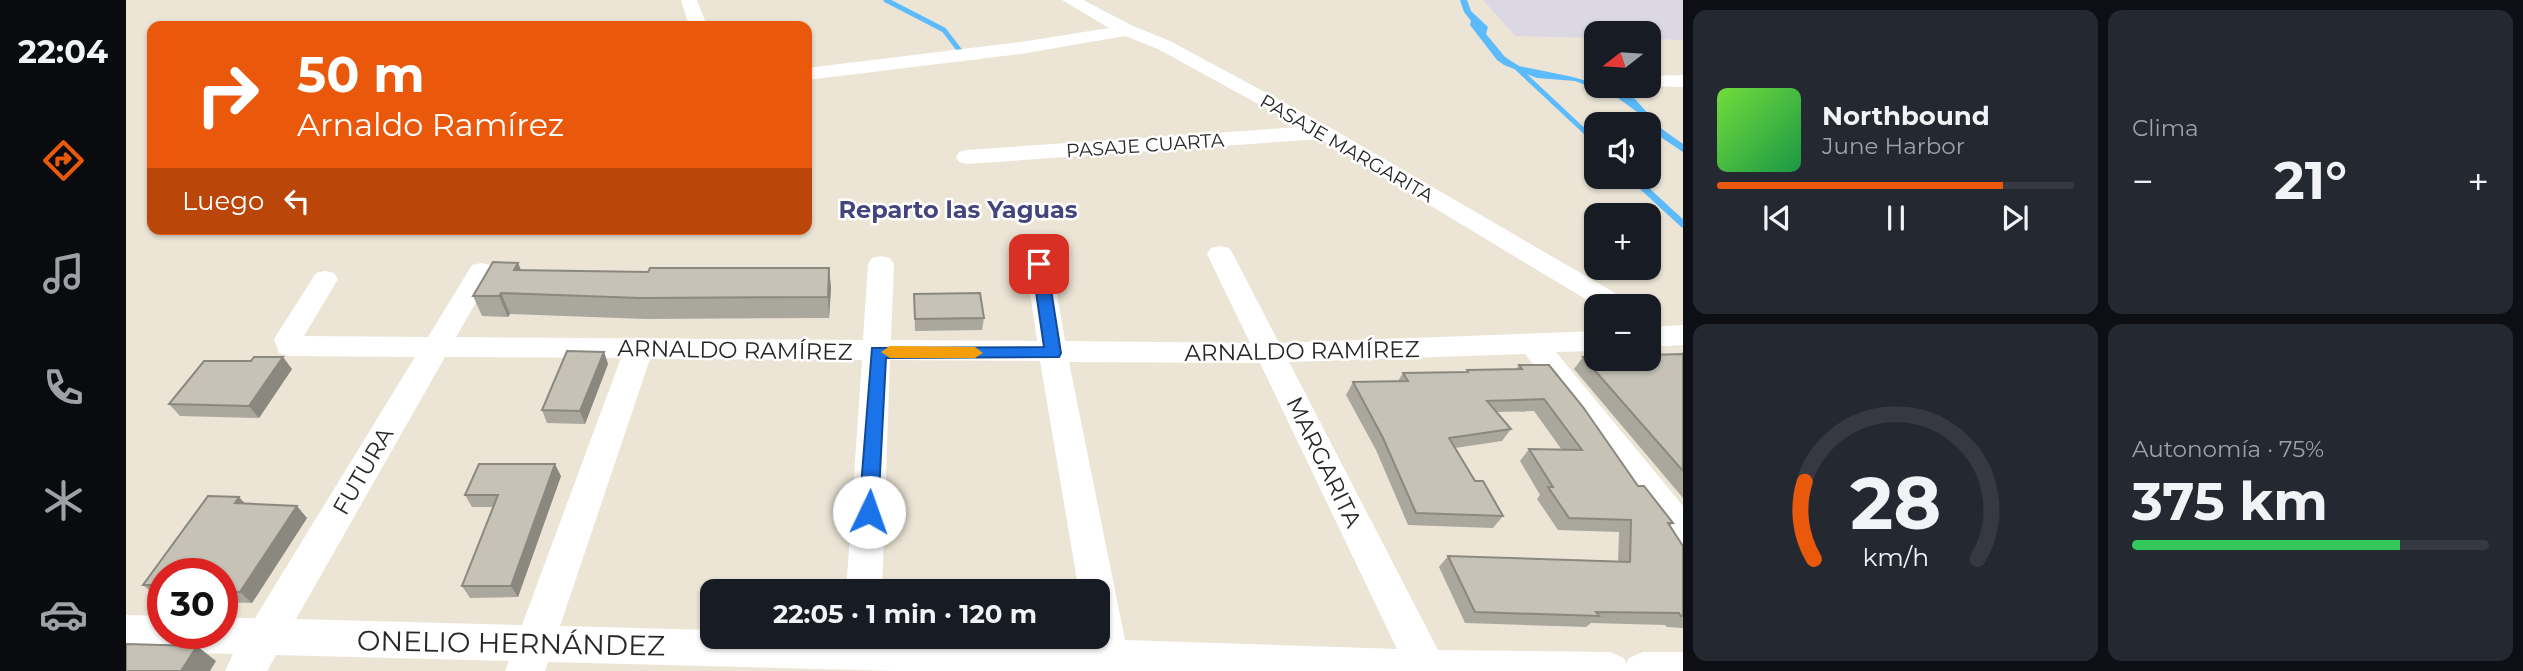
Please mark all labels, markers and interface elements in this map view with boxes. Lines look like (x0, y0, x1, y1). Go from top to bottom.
north arrow (1584, 21, 1661, 98)
map controls (1584, 21, 1661, 371)
text: 22:04 (18, 32, 108, 71)
text: 50 m (297, 45, 425, 104)
icon: right (182, 49, 273, 140)
street label: PASAJE MARGARITA (1256, 89, 1438, 208)
text: Northbound (1822, 100, 1990, 132)
text: Arnaldo Ramírez (297, 105, 564, 144)
button: sound (1584, 112, 1661, 189)
text: Clima (2132, 114, 2199, 142)
street label: PASAJE CUARTA (1065, 128, 1225, 162)
text: June Harbor (1822, 132, 1965, 160)
icon: directions (39, 136, 88, 185)
text: 21° (2274, 149, 2347, 212)
text: − (2132, 158, 2154, 205)
text: + (2467, 158, 2489, 205)
icon: left (278, 182, 316, 220)
text: Luego (182, 185, 264, 217)
district label: Reparto las Yaguas (838, 195, 1078, 224)
icon: previous (1758, 199, 1796, 237)
icon: pause (1877, 199, 1915, 237)
icon: next (1996, 199, 2034, 237)
button: + (1584, 203, 1661, 280)
pin (1009, 234, 1069, 294)
icon: arrive (1020, 245, 1058, 283)
icon: music (39, 249, 88, 298)
button: − (1584, 294, 1661, 371)
street label: ARNALDO RAMÍREZ (617, 334, 853, 366)
street label: ARNALDO RAMÍREZ (1184, 335, 1420, 367)
icon: phone (39, 363, 88, 412)
street label: MARGARITA (1280, 392, 1368, 532)
street label: FUTURA (327, 422, 400, 520)
text: Autonomía · 75% (2132, 435, 2324, 463)
text: 28 (1850, 459, 1941, 547)
text: 375 km (2132, 470, 2328, 533)
position arrow (832, 475, 906, 549)
icon: climate (39, 476, 88, 525)
text: km/h (1862, 541, 1929, 571)
speed limit sign: 30 (147, 558, 238, 649)
icon: car (39, 590, 88, 639)
text: 22:05 · 1 min · 120 m (773, 598, 1037, 630)
street label: ONELIO HERNÁNDEZ (357, 623, 665, 663)

